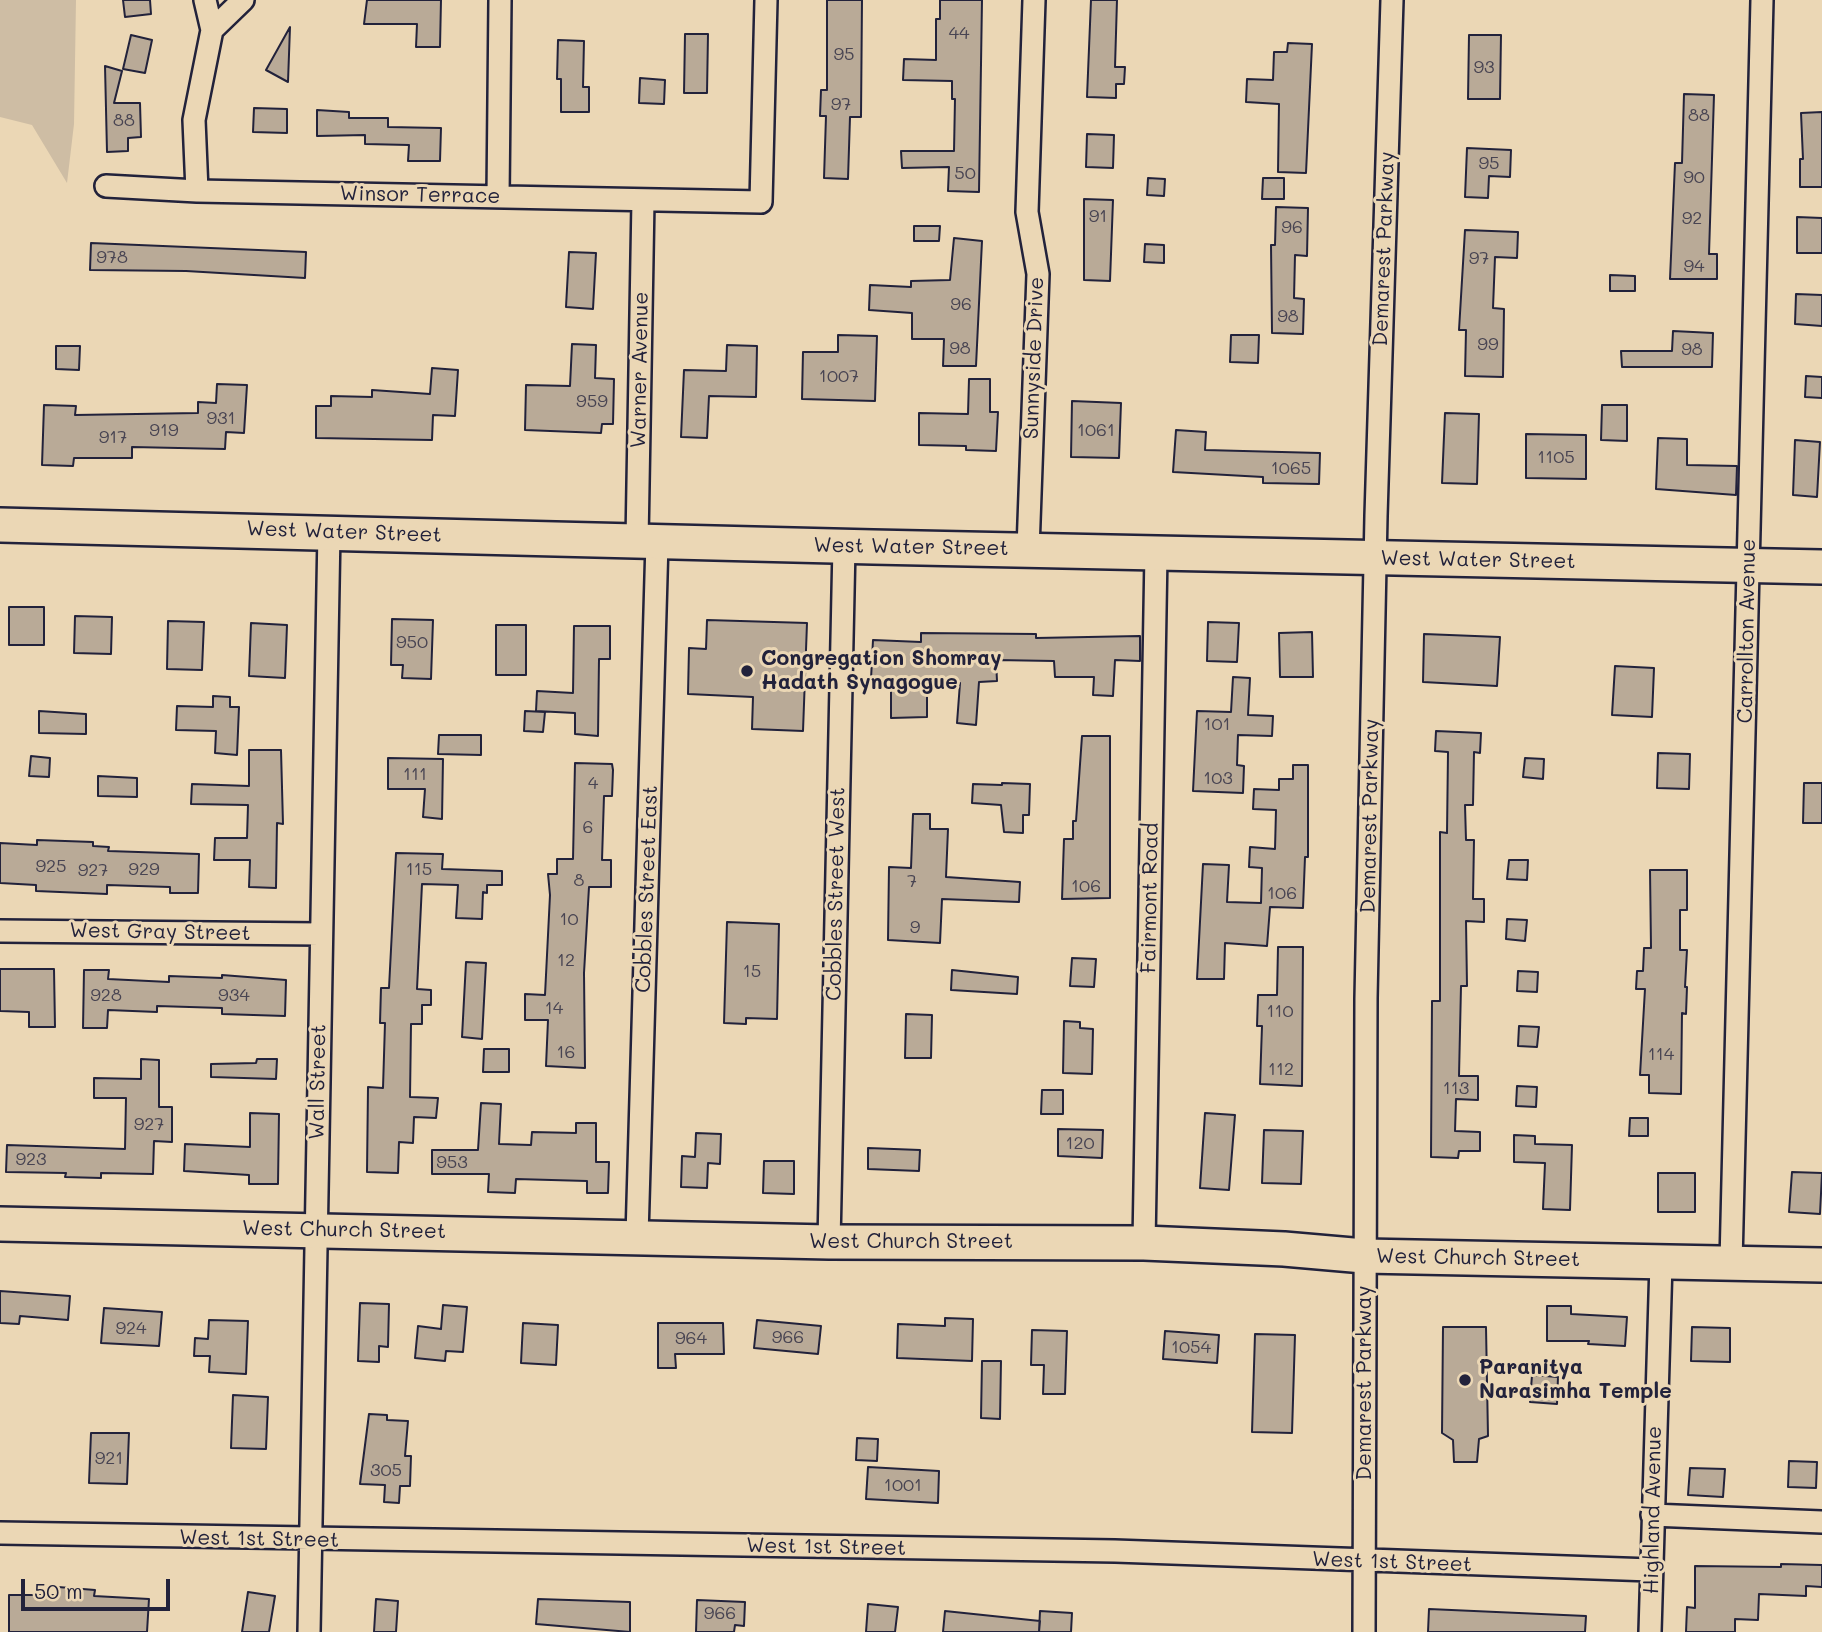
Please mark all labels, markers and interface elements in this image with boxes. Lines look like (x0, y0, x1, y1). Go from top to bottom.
house number: 44 (948, 22, 970, 44)
house number: 95 (833, 43, 855, 65)
house number: 93 (1473, 56, 1495, 78)
house number: 97 (831, 93, 851, 115)
house number: 88 (1688, 104, 1710, 126)
house number: 88 (113, 109, 135, 131)
street label: Demarest Parkway (1368, 151, 1400, 347)
house number: 95 (1478, 152, 1500, 174)
house number: 50 (954, 162, 976, 184)
house number: 90 (1683, 166, 1705, 188)
street label: Winsor Terrace (339, 181, 501, 209)
house number: 91 (1089, 205, 1107, 227)
house number: 92 (1682, 207, 1702, 229)
house number: 96 (1281, 216, 1303, 238)
house number: 978 (96, 246, 128, 268)
house number: 97 (1469, 247, 1489, 269)
house number: 94 (1683, 255, 1705, 277)
street label: Sunnyside Drive (1019, 276, 1049, 440)
street label: Warner Avenue (626, 291, 654, 449)
house number: 96 (950, 293, 972, 315)
house number: 98 (1277, 305, 1299, 327)
house number: 99 (1477, 333, 1499, 355)
house number: 98 (949, 337, 971, 359)
house number: 98 (1681, 338, 1703, 360)
house number: 1007 (819, 365, 859, 387)
house number: 959 (576, 390, 608, 412)
house number: 931 (206, 407, 236, 429)
house number: 919 (149, 419, 179, 441)
house number: 1061 (1077, 419, 1115, 441)
house number: 917 (99, 426, 127, 448)
house number: 1105 (1537, 446, 1575, 468)
house number: 1065 (1271, 457, 1311, 479)
street label: West Water Street (246, 516, 442, 548)
street label: West Water Street (813, 533, 1009, 561)
street label: Carrollton Avenue (1733, 538, 1761, 724)
street label: West Water Street (1380, 546, 1576, 574)
house number: 950 (396, 631, 428, 653)
place label: Congregation Shomray Hadath Synagogue (761, 646, 1002, 696)
marker: Congregation Shomray Hadath Synagogue (739, 663, 755, 679)
house number: 101 (1203, 713, 1231, 735)
street label: Demarest Parkway (1356, 718, 1384, 914)
house number: 111 (403, 763, 427, 785)
house number: 103 (1203, 767, 1233, 789)
house number: 4 (588, 772, 598, 794)
street label: Cobbles Street East (631, 785, 663, 993)
street label: Cobbles Street West (822, 787, 850, 1001)
house number: 6 (583, 816, 593, 838)
street label: Fairmont Road (1136, 822, 1164, 974)
house number: 925 (35, 855, 67, 877)
house number: 929 (128, 858, 160, 880)
house number: 115 (406, 858, 432, 880)
house number: 927 (78, 859, 108, 881)
house number: 8 (574, 869, 584, 891)
house number: 7 (907, 870, 917, 892)
house number: 106 (1071, 875, 1101, 897)
house number: 106 (1267, 882, 1297, 904)
house number: 10 (559, 908, 579, 930)
house number: 9 (910, 916, 920, 938)
street label: West Gray Street (69, 918, 251, 946)
house number: 12 (557, 949, 575, 971)
house number: 15 (743, 960, 761, 982)
house number: 928 (90, 984, 122, 1006)
house number: 934 (218, 984, 250, 1006)
house number: 14 (545, 997, 563, 1019)
house number: 110 (1266, 1000, 1294, 1022)
street label: Wall Street (304, 1024, 332, 1140)
house number: 16 (557, 1041, 575, 1063)
house number: 114 (1648, 1043, 1674, 1065)
house number: 112 (1268, 1058, 1294, 1080)
house number: 113 (1443, 1077, 1469, 1099)
house number: 927 (134, 1113, 164, 1135)
house number: 120 (1065, 1132, 1095, 1154)
house number: 923 (15, 1148, 47, 1170)
house number: 953 (436, 1151, 468, 1173)
street label: West Church Street (242, 1216, 446, 1244)
street label: West Church Street (809, 1229, 1013, 1255)
street label: West Church Street (1376, 1244, 1580, 1272)
street label: Demarest Parkway (1352, 1286, 1378, 1480)
house number: 924 (115, 1317, 147, 1339)
house number: 966 (772, 1326, 804, 1348)
house number: 964 (675, 1327, 707, 1349)
house number: 1054 (1171, 1336, 1211, 1358)
place label: Paranitya Narasimha Temple (1479, 1355, 1672, 1405)
marker: Paranitya Narasimha Temple (1457, 1372, 1473, 1388)
street label: Highland Avenue (1639, 1426, 1667, 1594)
house number: 921 (95, 1447, 123, 1469)
house number: 305 (370, 1459, 402, 1481)
house number: 1001 (884, 1474, 922, 1496)
street label: West 1st Street (179, 1525, 339, 1553)
street label: West 1st Street (746, 1533, 906, 1561)
street label: West 1st Street (1312, 1547, 1472, 1577)
scale bar (24, 1566, 173, 1610)
text: 50 m (34, 1577, 83, 1604)
house number: 966 (704, 1602, 736, 1624)

